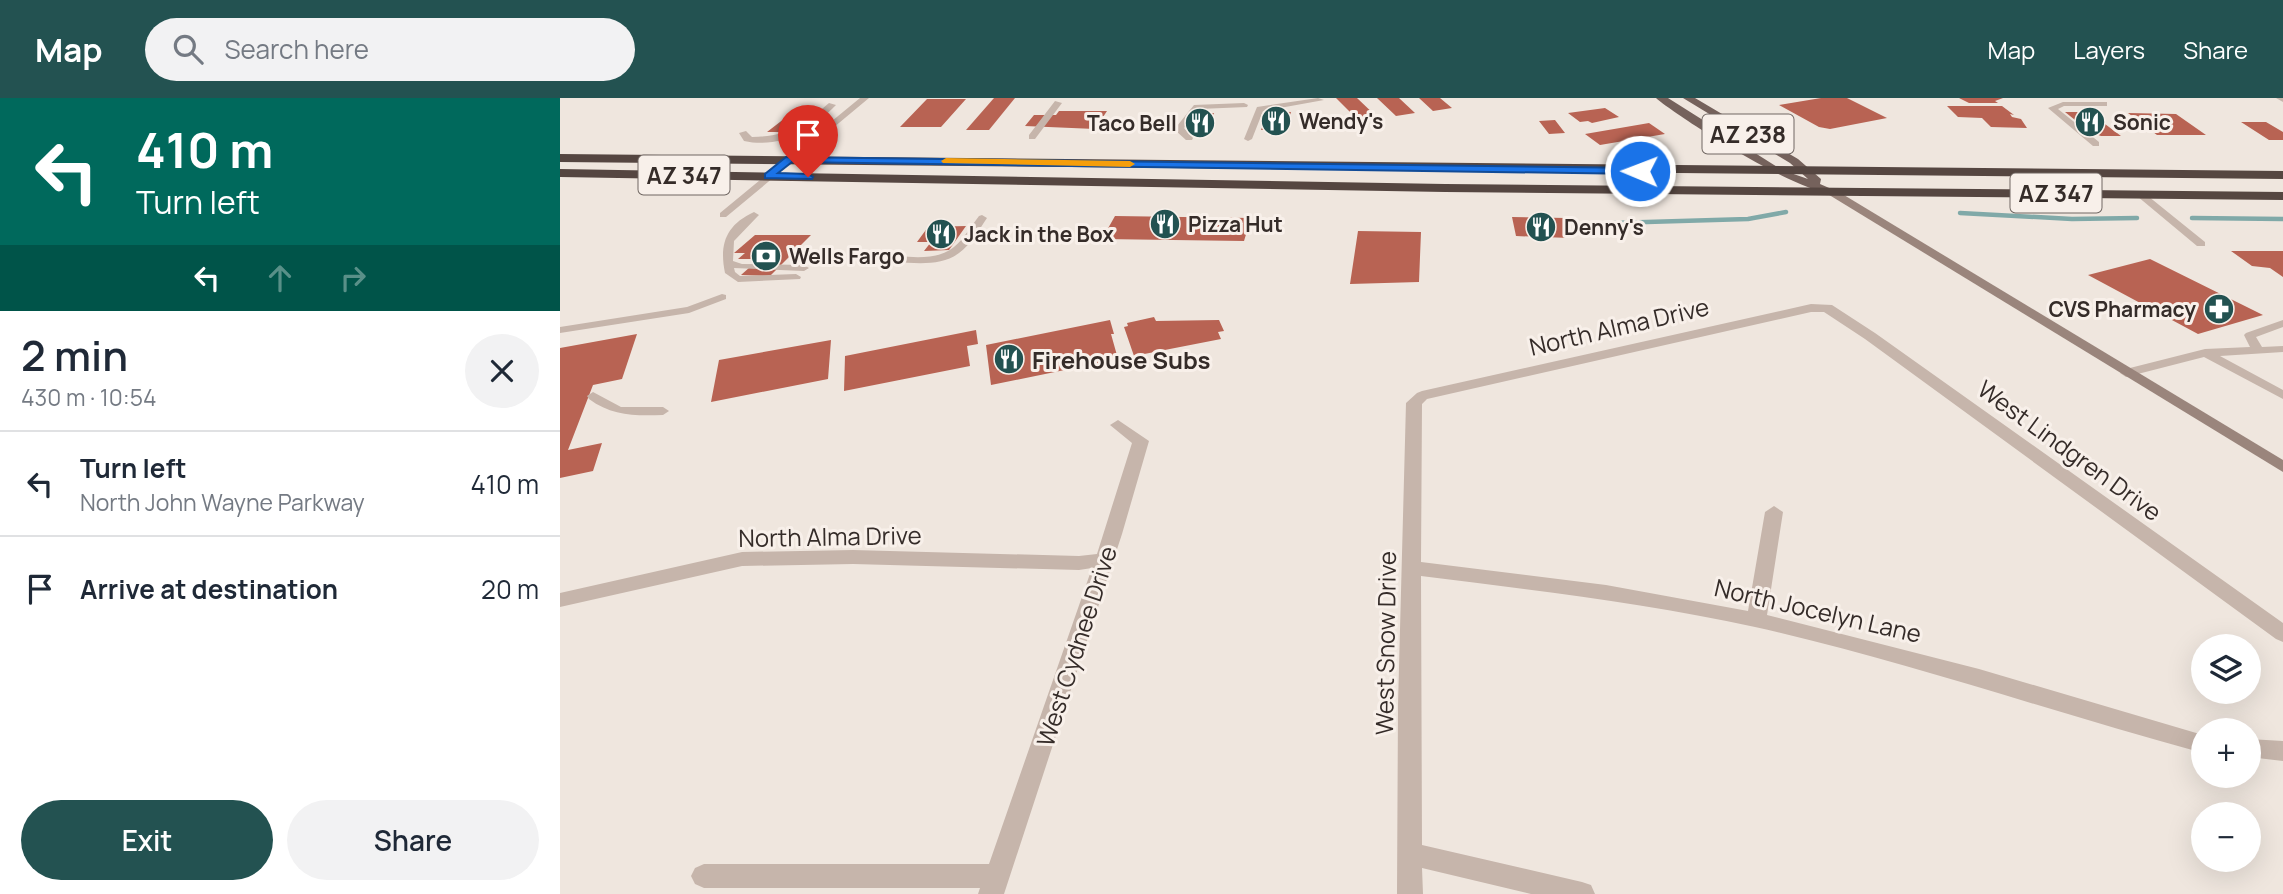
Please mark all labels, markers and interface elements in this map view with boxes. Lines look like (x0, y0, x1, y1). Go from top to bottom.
search box (145, 18, 635, 81)
text: Map (35, 27, 103, 72)
icon: search (169, 30, 207, 68)
text: Search here (225, 31, 369, 67)
text: Map (1988, 33, 2035, 66)
text: Layers (2073, 33, 2145, 66)
text: Share (2183, 33, 2248, 66)
restaurant icon: Wendy's (1259, 104, 1293, 138)
pin (778, 105, 838, 177)
restaurant icon: Sonic (2073, 105, 2107, 139)
restaurant icon: Taco Bell (1183, 106, 1217, 140)
place label: Wendy's (1299, 107, 1383, 135)
place label: Sonic (2113, 108, 2171, 136)
place label: Taco Bell (1087, 109, 1177, 137)
road number: AZ 238 (1702, 115, 1794, 154)
text: 410 m (136, 116, 273, 183)
icon: arrive (789, 116, 827, 154)
icon: left (21, 126, 112, 217)
position arrow (1603, 134, 1677, 208)
road number: AZ 347 (638, 156, 730, 194)
road number: AZ 347 (2010, 174, 2102, 212)
text: Turn left (136, 180, 260, 224)
restaurant icon: Pizza Hut (1148, 207, 1182, 241)
place label: Pizza Hut (1188, 210, 1283, 238)
restaurant icon: Denny's (1524, 210, 1558, 244)
place label: Denny's (1564, 213, 1644, 241)
restaurant icon: Jack in the Box (924, 217, 958, 251)
place label: Jack in the Box (964, 220, 1114, 248)
bank icon: Wells Fargo (749, 239, 783, 273)
place label: Wells Fargo (789, 242, 905, 270)
icon: left (188, 259, 226, 297)
icon: ahead (261, 259, 299, 297)
icon: right (334, 259, 372, 297)
street label: North Alma Drive (1526, 289, 1712, 363)
pharmacy icon: CVS Pharmacy (2202, 292, 2236, 326)
place label: CVS Pharmacy (2048, 295, 2196, 323)
text: 2 min (21, 326, 128, 384)
button: close (465, 334, 539, 408)
restaurant icon: Firehouse Subs (992, 342, 1026, 376)
place label: Firehouse Subs (1032, 343, 1210, 376)
street label: West Lindgren Drive (1971, 372, 2169, 528)
text: 430 m · 10:54 (21, 381, 157, 413)
text: Turn left (80, 450, 187, 486)
icon: left (21, 465, 59, 503)
text: 410 m (470, 466, 539, 502)
text: North John Wayne Parkway (80, 486, 365, 518)
street label: North Alma Drive (738, 518, 922, 554)
street label: West Cydnee Drive (1028, 542, 1124, 750)
street label: West Snow Drive (1367, 551, 1403, 735)
icon: arrive (21, 570, 59, 608)
street label: North Jocelyn Lane (1711, 570, 1925, 650)
text: Arrive at destination (80, 571, 338, 607)
text: 20 m (481, 571, 539, 607)
map controls (2191, 634, 2261, 872)
button: layers (2191, 634, 2261, 704)
button: + (2191, 718, 2261, 788)
button: Exit (21, 800, 273, 880)
button: Share (287, 800, 539, 880)
button: − (2191, 802, 2261, 872)

